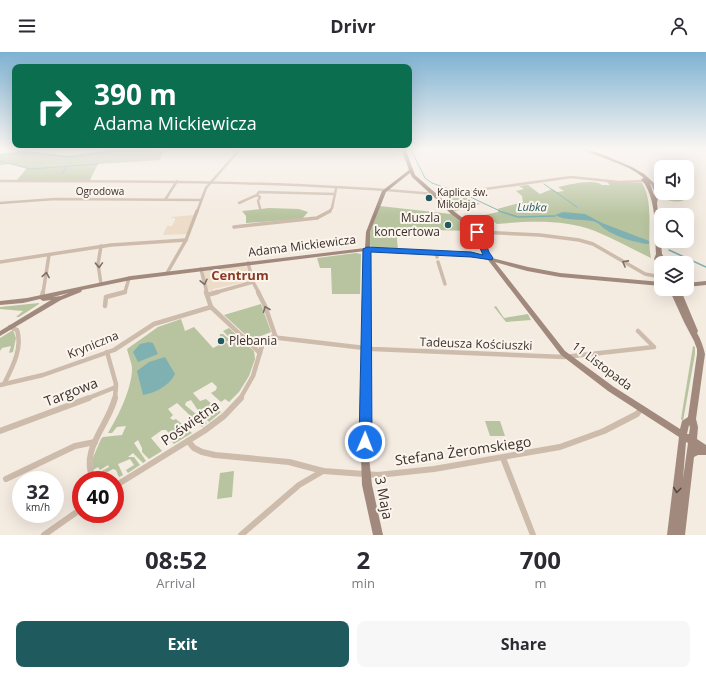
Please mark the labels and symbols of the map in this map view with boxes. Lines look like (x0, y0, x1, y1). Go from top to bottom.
street label: Ogrodowa (76, 184, 124, 198)
place label: Kaplica św. Mikołaja (437, 185, 488, 211)
marker: Kaplica św. Mikołaja (424, 193, 434, 203)
water label: Lubka (517, 199, 547, 214)
place label: Muszla koncertowa (374, 209, 440, 240)
pin (460, 215, 494, 249)
marker: Muszla koncertowa (443, 220, 453, 230)
street label: Adama Mickiewicza (247, 230, 357, 261)
one-way arrow (622, 260, 630, 267)
one-way arrow (95, 262, 103, 268)
district label: Centrum (211, 266, 269, 284)
one-way arrow (41, 272, 50, 279)
one-way arrow (199, 279, 207, 285)
one-way arrow (262, 306, 270, 313)
street label: Kryniczna (65, 327, 121, 363)
place label: Plebania (229, 332, 277, 349)
street label: Tadeusza Kościuszki (419, 333, 533, 354)
marker: Plebania (216, 336, 226, 346)
street label: 11 Listopada (569, 337, 636, 394)
street label: Targowa (41, 373, 100, 410)
street label: Poświętna (157, 396, 223, 450)
position arrow (344, 421, 386, 463)
street label: Stefana Żeromskiego (394, 432, 532, 469)
speed limit sign: 40 (72, 471, 124, 523)
street label: 3 Maja (371, 475, 398, 521)
one-way arrow (673, 487, 682, 493)

